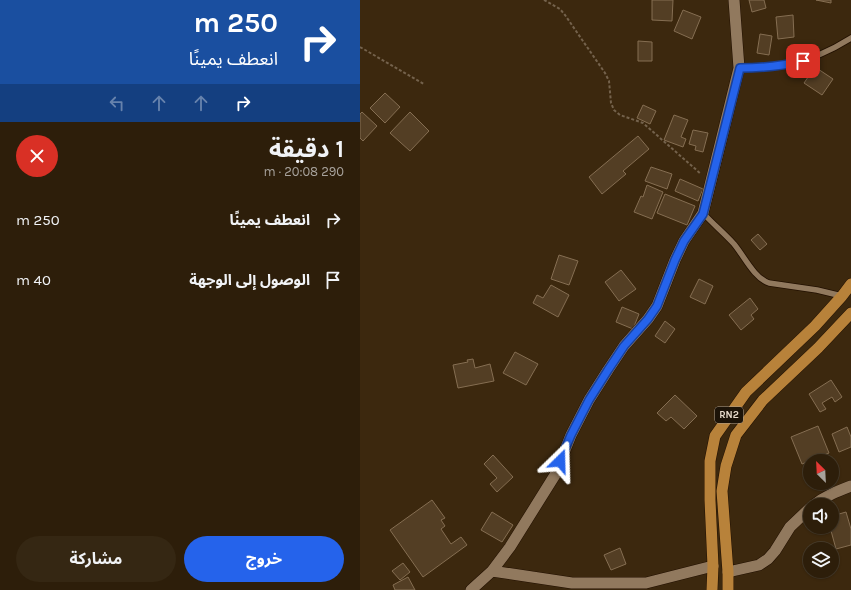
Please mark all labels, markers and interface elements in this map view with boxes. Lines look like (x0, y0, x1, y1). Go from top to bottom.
text: 250 m (193, 6, 278, 39)
icon: right (292, 16, 344, 68)
pin (786, 44, 820, 78)
text: انعطف يمينًا (189, 48, 278, 70)
icon: arrive (792, 50, 814, 72)
icon: left (106, 92, 128, 114)
icon: ahead (148, 92, 170, 114)
icon: ahead (190, 92, 212, 114)
icon: right (232, 92, 254, 114)
button: close (16, 135, 58, 177)
text: 1 دقيقة (269, 135, 344, 163)
text: 290 m · 20:08 (264, 164, 344, 179)
icon: right (322, 209, 344, 231)
text: 250 m (16, 211, 60, 229)
text: انعطف يمينًا (230, 211, 310, 229)
icon: arrive (322, 269, 344, 291)
text: 40 m (16, 271, 51, 289)
text: الوصول إلى الوجهة (189, 271, 310, 289)
road number: RN2 (715, 407, 743, 423)
position arrow (539, 440, 581, 482)
north arrow (803, 454, 839, 490)
map controls (803, 454, 839, 578)
button: sound (803, 498, 839, 534)
button: مشاركة (16, 536, 176, 582)
button: خروج (184, 536, 344, 582)
button: layers (803, 542, 839, 578)

